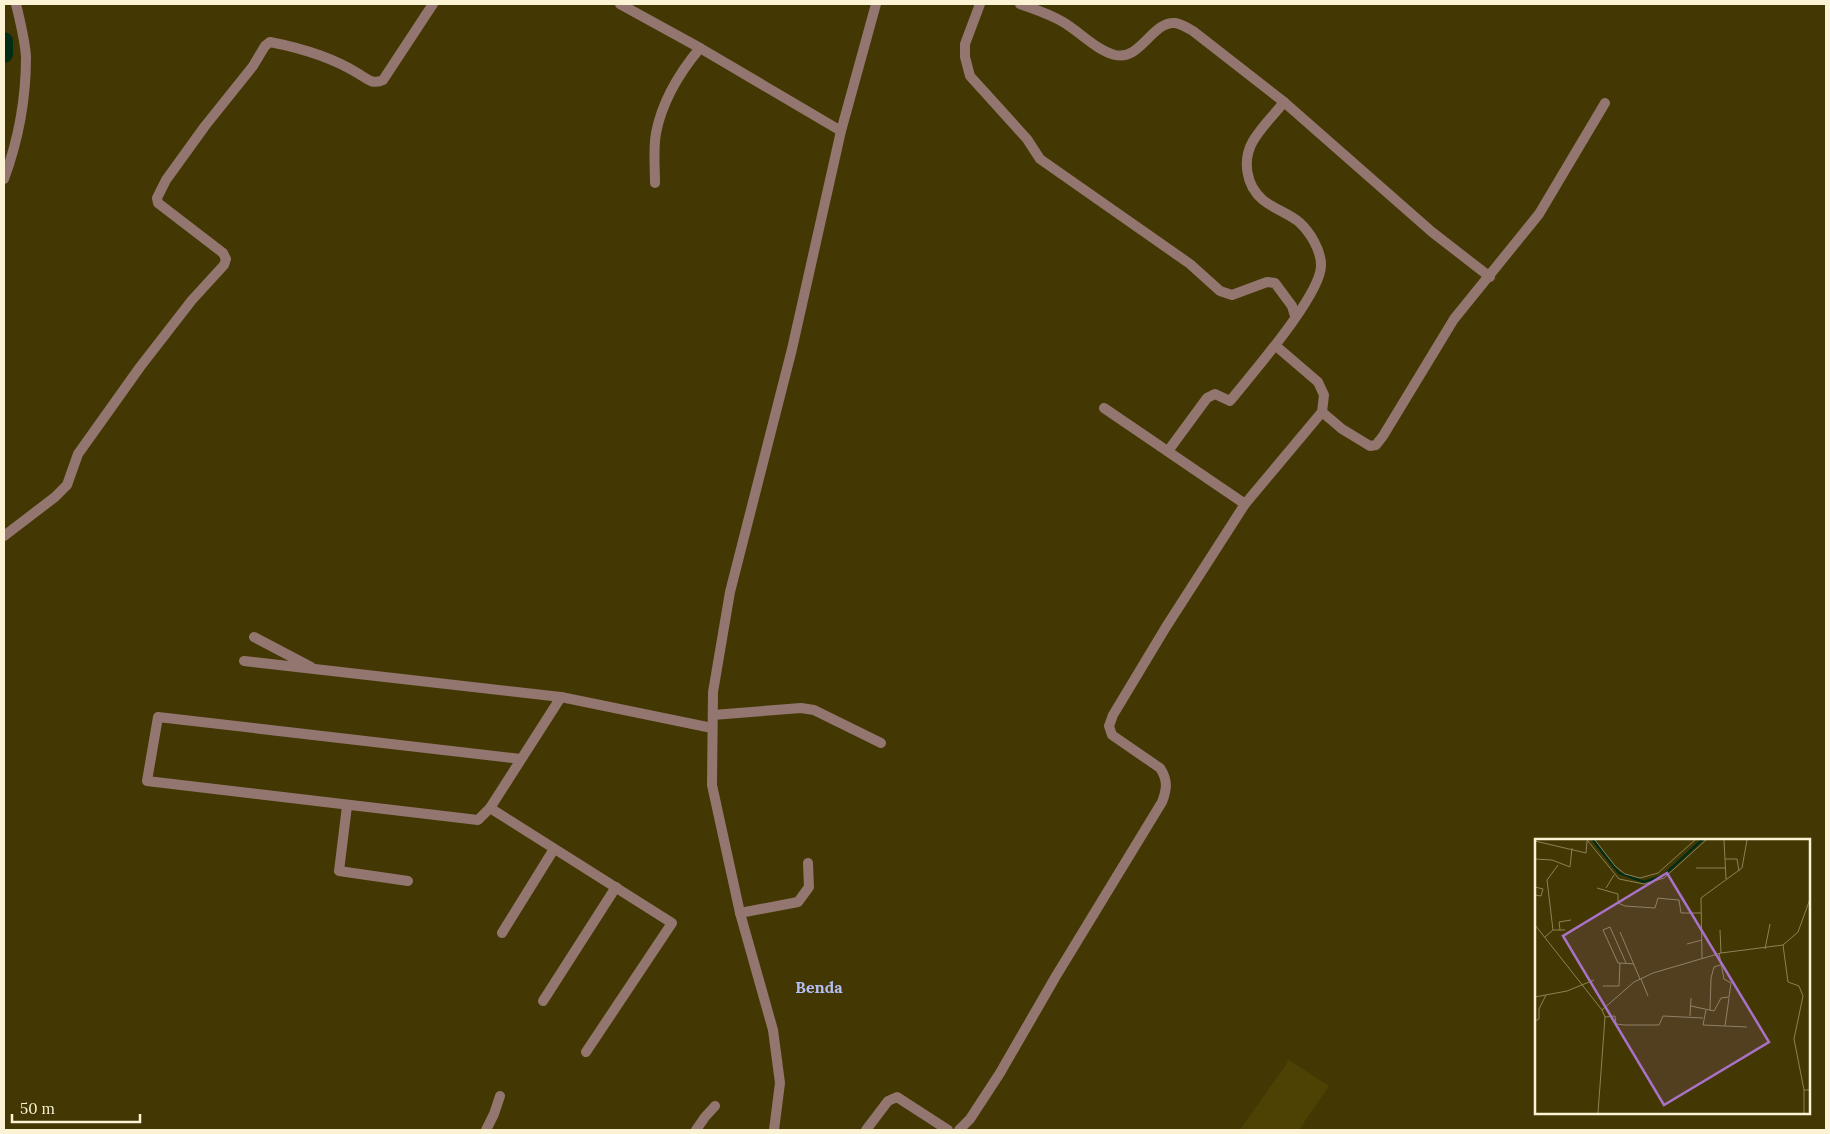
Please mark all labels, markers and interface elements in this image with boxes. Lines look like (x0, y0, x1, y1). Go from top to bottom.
inset map (1535, 839, 1810, 1114)
district label: Benda (795, 977, 843, 997)
scale bar (12, 1092, 140, 1124)
text: 50 m (20, 1099, 55, 1118)

